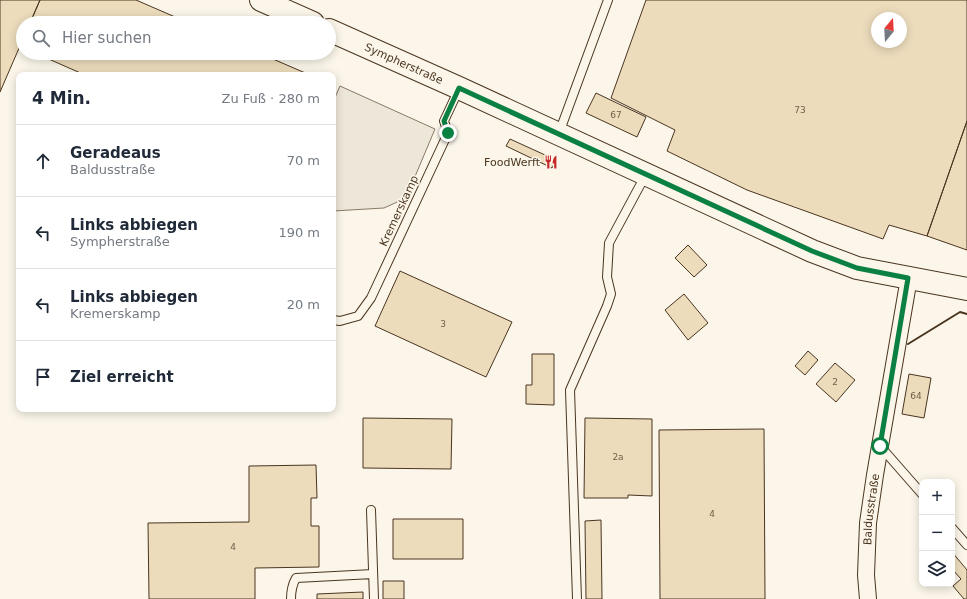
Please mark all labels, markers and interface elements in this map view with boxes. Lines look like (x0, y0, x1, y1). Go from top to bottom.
north arrow (871, 12, 907, 48)
search box (16, 16, 336, 60)
icon: search (30, 27, 52, 49)
text: Hier suchen (62, 29, 151, 47)
street label: Sympherstraße (363, 40, 445, 87)
text: 4 Min. (32, 88, 91, 108)
text: Zu Fuß · 280 m (222, 91, 320, 106)
house number: 73 (794, 105, 806, 115)
house number: 67 (610, 110, 622, 120)
route end (439, 124, 457, 142)
text: Geradeaus (70, 144, 161, 162)
icon: ahead (32, 150, 54, 172)
text: 70 m (287, 153, 320, 168)
restaurant icon: FoodWerft (543, 154, 559, 170)
place label: FoodWerft (484, 156, 541, 169)
text: Baldusstraße (70, 162, 155, 177)
street label: Kremerskamp (377, 174, 421, 248)
text: Links abbiegen (70, 216, 198, 234)
icon: left (32, 222, 54, 244)
text: 190 m (278, 225, 320, 240)
text: Sympherstraße (70, 234, 170, 249)
text: Links abbiegen (70, 288, 198, 306)
icon: left (32, 294, 54, 316)
text: 20 m (287, 297, 320, 312)
text: Kremerskamp (70, 306, 161, 321)
house number: 3 (440, 319, 446, 329)
icon: arrive (32, 366, 54, 388)
text: Ziel erreicht (70, 368, 174, 386)
house number: 2 (832, 377, 838, 387)
house number: 64 (910, 391, 922, 401)
route start (871, 437, 889, 455)
house number: 2a (612, 452, 624, 462)
street label: Baldusstraße (861, 472, 882, 545)
map controls (919, 479, 955, 587)
button: + (919, 479, 955, 515)
house number: 4 (709, 509, 715, 519)
button: − (919, 515, 955, 551)
house number: 4 (230, 542, 236, 552)
button: layers (919, 551, 955, 587)

